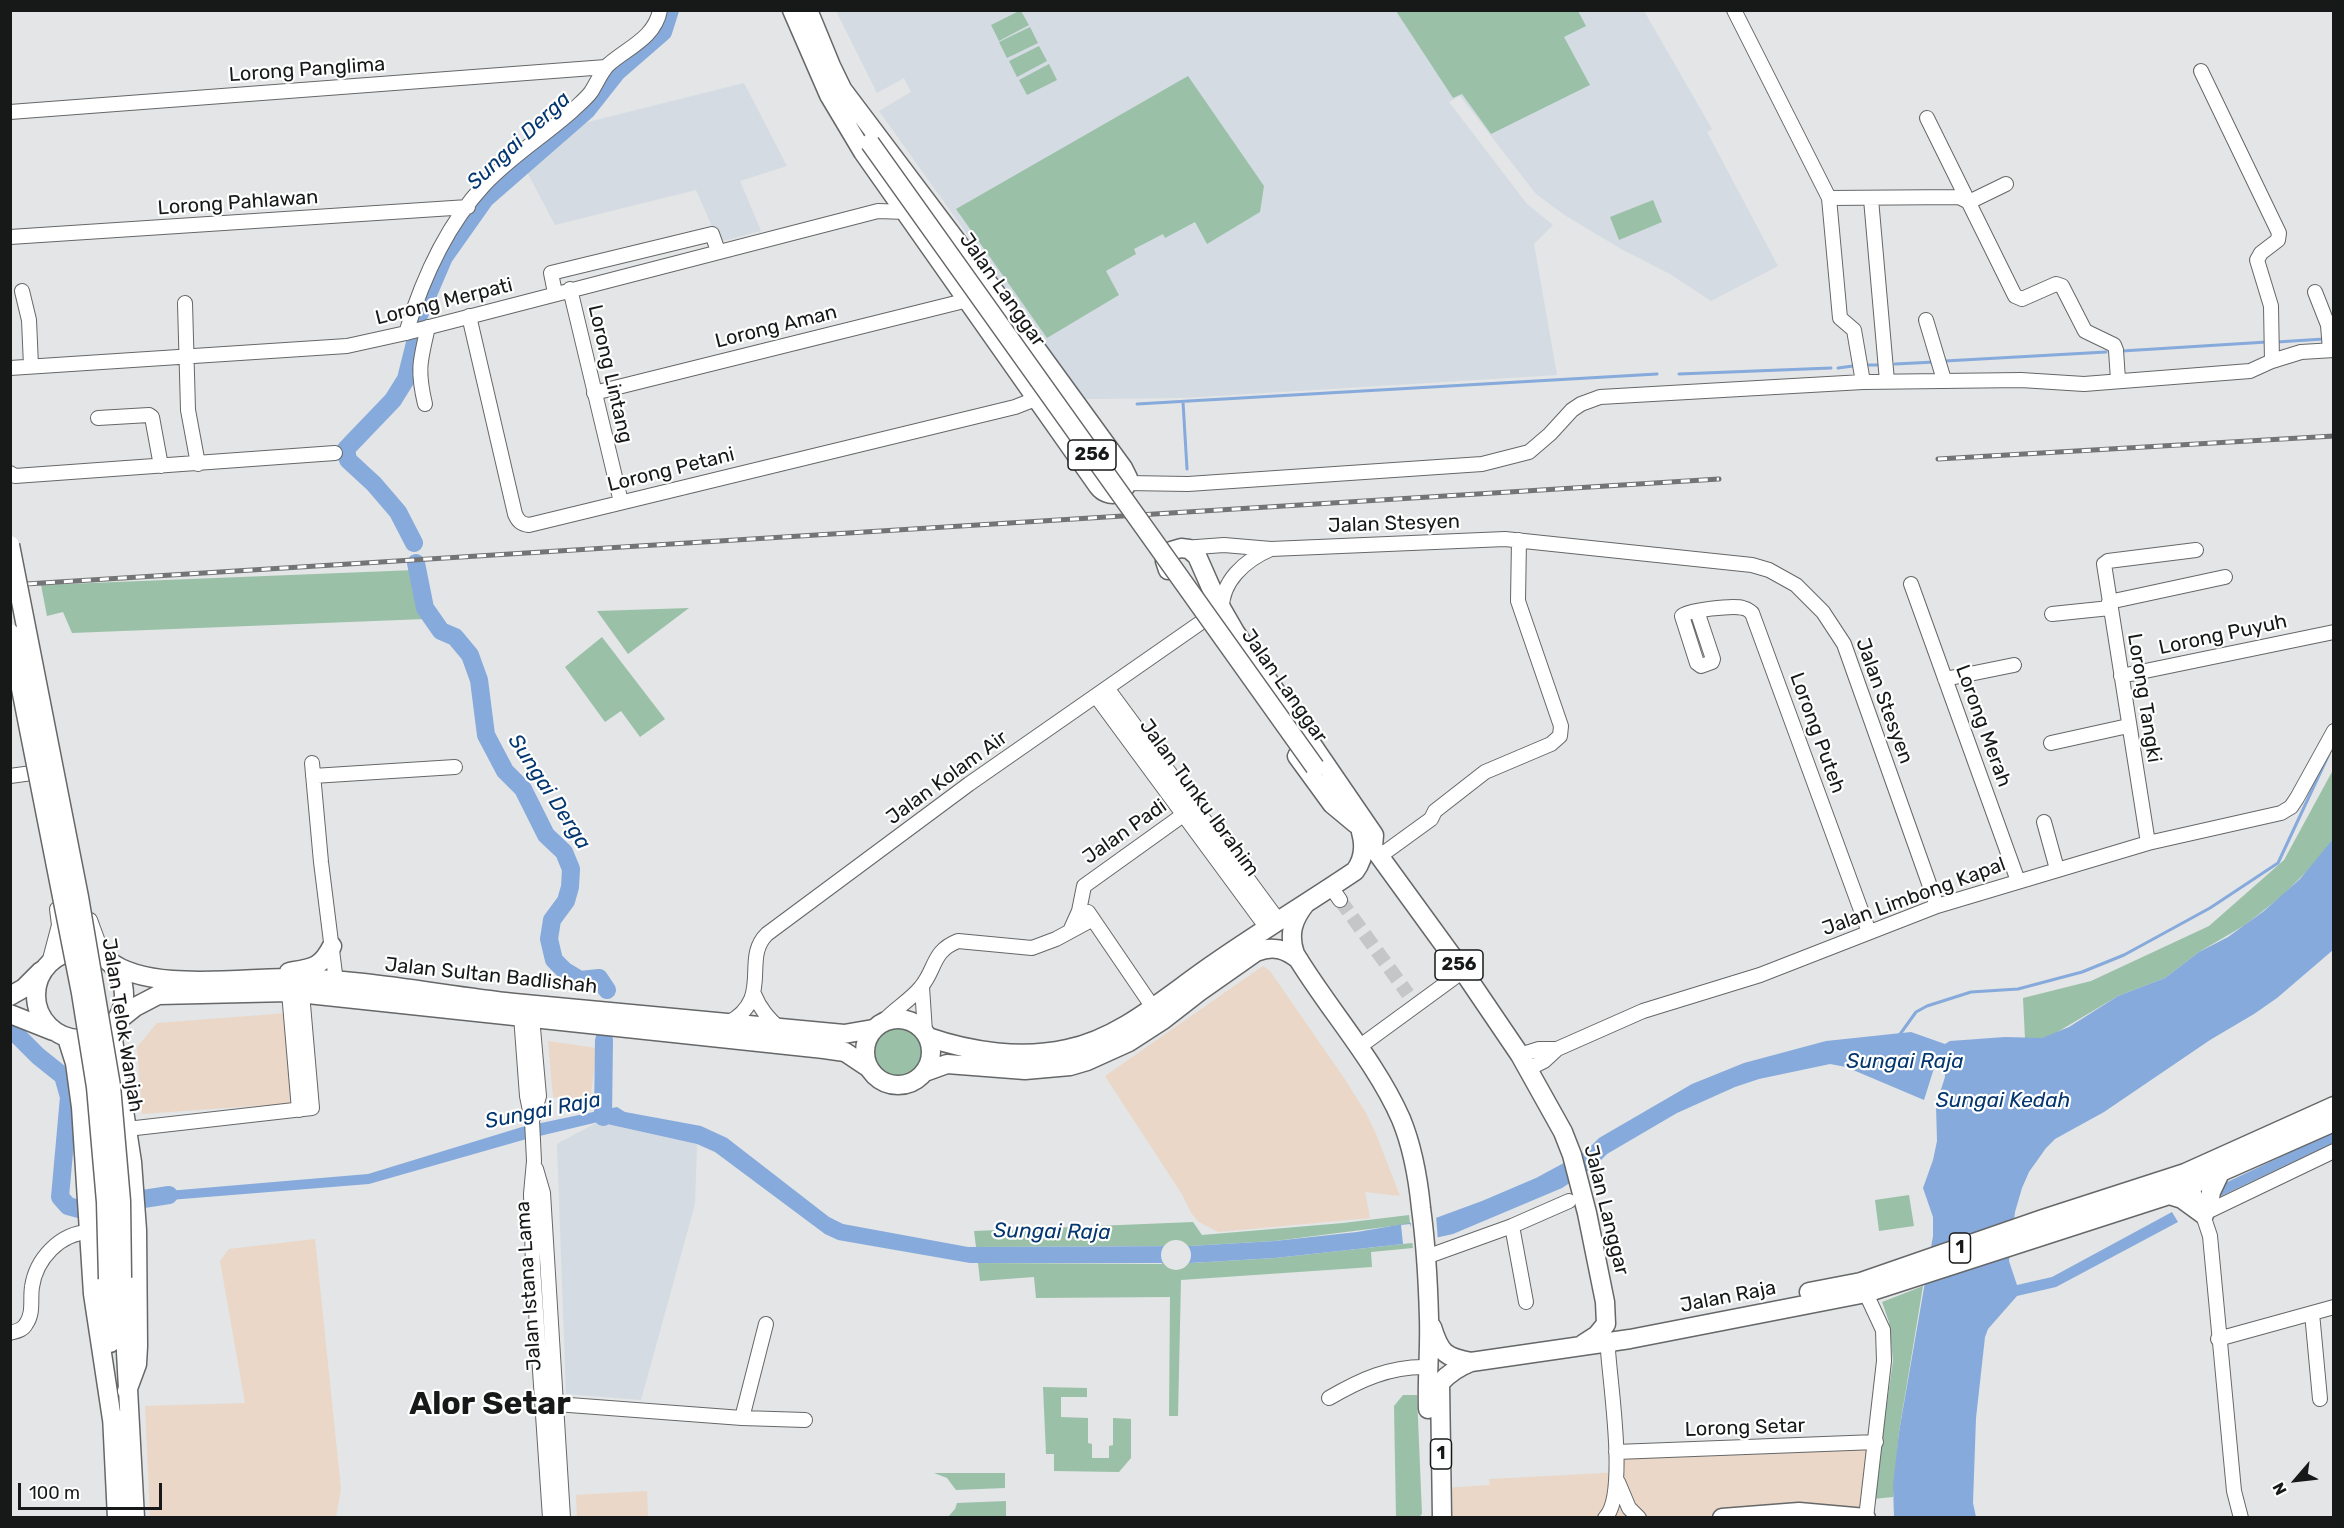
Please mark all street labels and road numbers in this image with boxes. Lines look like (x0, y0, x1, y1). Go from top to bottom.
street label: Lorong Panglima (228, 53, 386, 87)
street label: Lorong Pahlawan (157, 185, 319, 221)
street label: Jalan Langgar (954, 228, 1050, 352)
street label: Lorong Merpati (373, 273, 515, 331)
street label: Lorong Aman (713, 300, 839, 354)
street label: Lorong Lintang (582, 302, 638, 446)
road number: 256 (1068, 440, 1116, 470)
street label: Lorong Petani (605, 443, 737, 497)
street label: Jalan Stesyen (1328, 510, 1460, 538)
street label: Lorong Puyuh (2157, 610, 2289, 660)
street label: Jalan Langgar (1236, 624, 1332, 748)
street label: Lorong Tangki (2122, 632, 2166, 764)
street label: Jalan Stesyen (1850, 635, 1918, 767)
street label: Lorong Merah (1950, 662, 2016, 790)
street label: Lorong Puteh (1784, 669, 1850, 797)
street label: Jalan Tunku Ibrahim (1134, 715, 1264, 881)
street label: Jalan Kolam Air (882, 726, 1012, 830)
street label: Jalan Padi (1078, 794, 1172, 870)
street label: Jalan Limbong Kapal (1819, 853, 2009, 941)
street label: Jalan Telok Wanjah (96, 936, 148, 1114)
road number: 256 (1435, 950, 1483, 980)
street label: Jalan Sultan Badlishah (384, 953, 598, 999)
street label: Jalan Langgar (1578, 1142, 1634, 1278)
street label: Jalan Istana Lama (511, 1200, 547, 1372)
road number: 1 (1950, 1233, 1970, 1263)
street label: Jalan Raja (1678, 1276, 1778, 1318)
street label: Lorong Setar (1684, 1414, 1806, 1442)
road number: 1 (1430, 1439, 1452, 1469)

